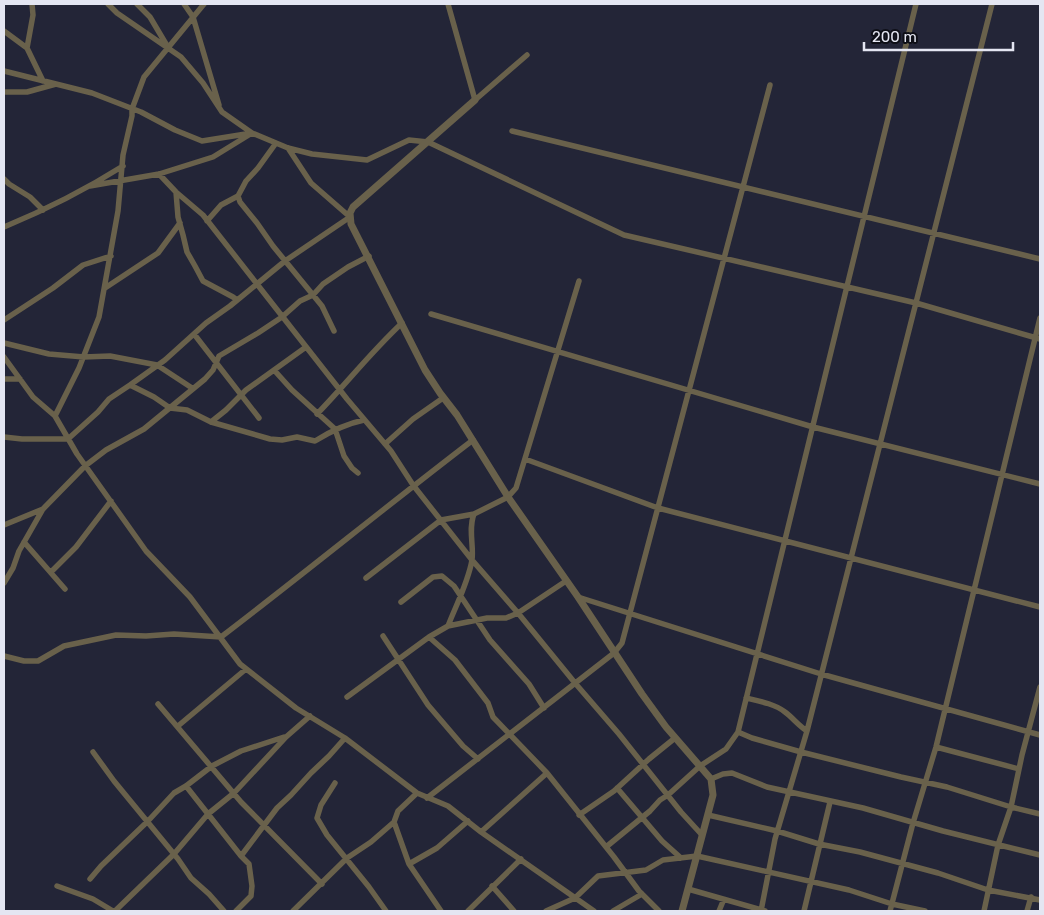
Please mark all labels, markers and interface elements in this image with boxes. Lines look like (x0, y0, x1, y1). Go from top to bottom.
scale bar (864, 20, 1013, 52)
text: 200 m (872, 28, 917, 46)

